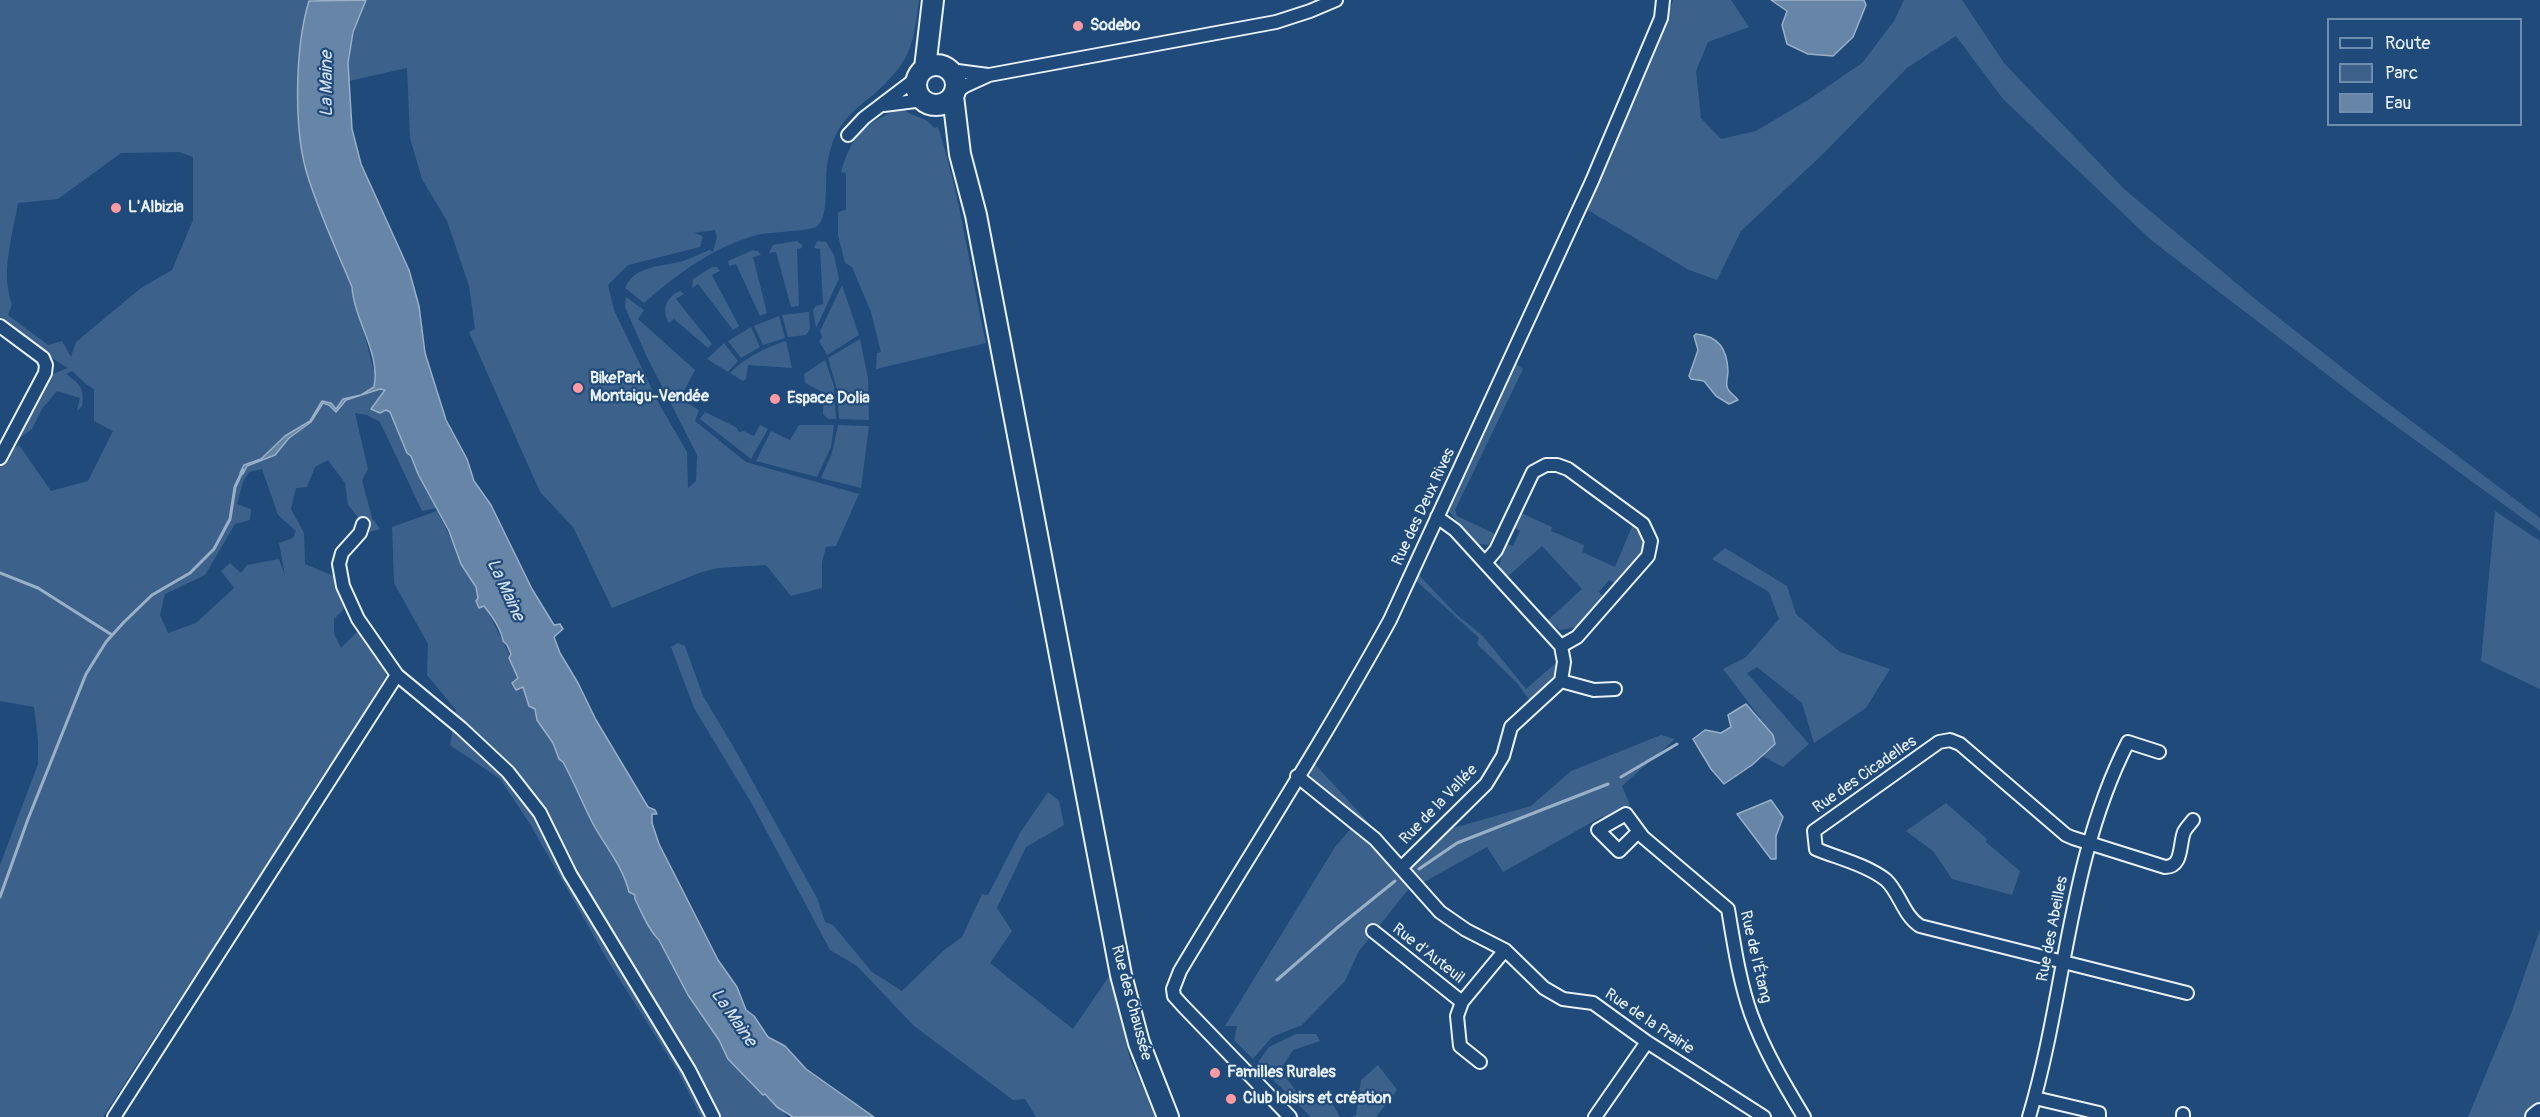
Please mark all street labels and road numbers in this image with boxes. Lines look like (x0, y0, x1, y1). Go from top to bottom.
street label: Rue des Deux Rives (1388, 445, 1460, 569)
street label: Rue des Cicadelles (1810, 732, 1920, 818)
street label: Rue de la Vallée (1396, 761, 1482, 849)
street label: Rue des Abeilles (2033, 875, 2073, 983)
street label: Rue de l'Étang (1735, 909, 1775, 1005)
street label: Rue d'Auteuil (1388, 920, 1468, 988)
street label: Rue des Chaussée (1106, 943, 1156, 1063)
street label: Rue de la Prairie (1601, 985, 1697, 1059)

